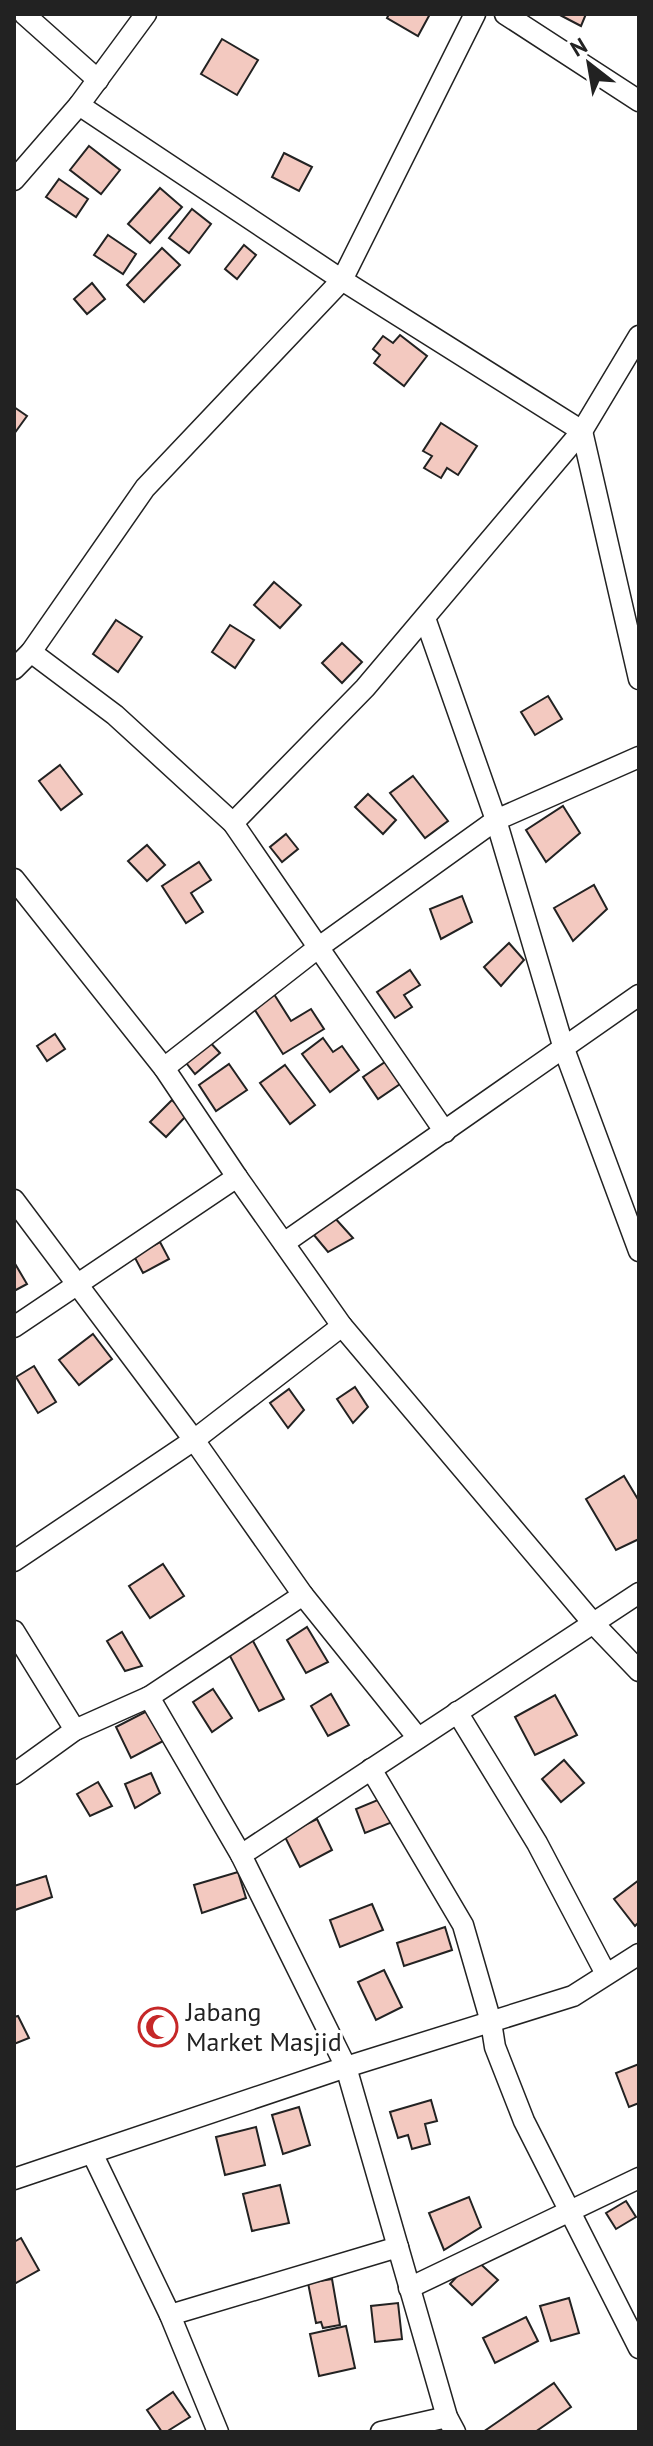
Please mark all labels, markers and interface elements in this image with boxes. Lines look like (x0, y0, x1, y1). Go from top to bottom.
north arrow (549, 24, 629, 104)
text: N (565, 31, 592, 63)
place label: Jabang Market Masjid (185, 1995, 342, 2058)
mosque icon: Jabang Market Masjid (137, 2006, 179, 2048)

